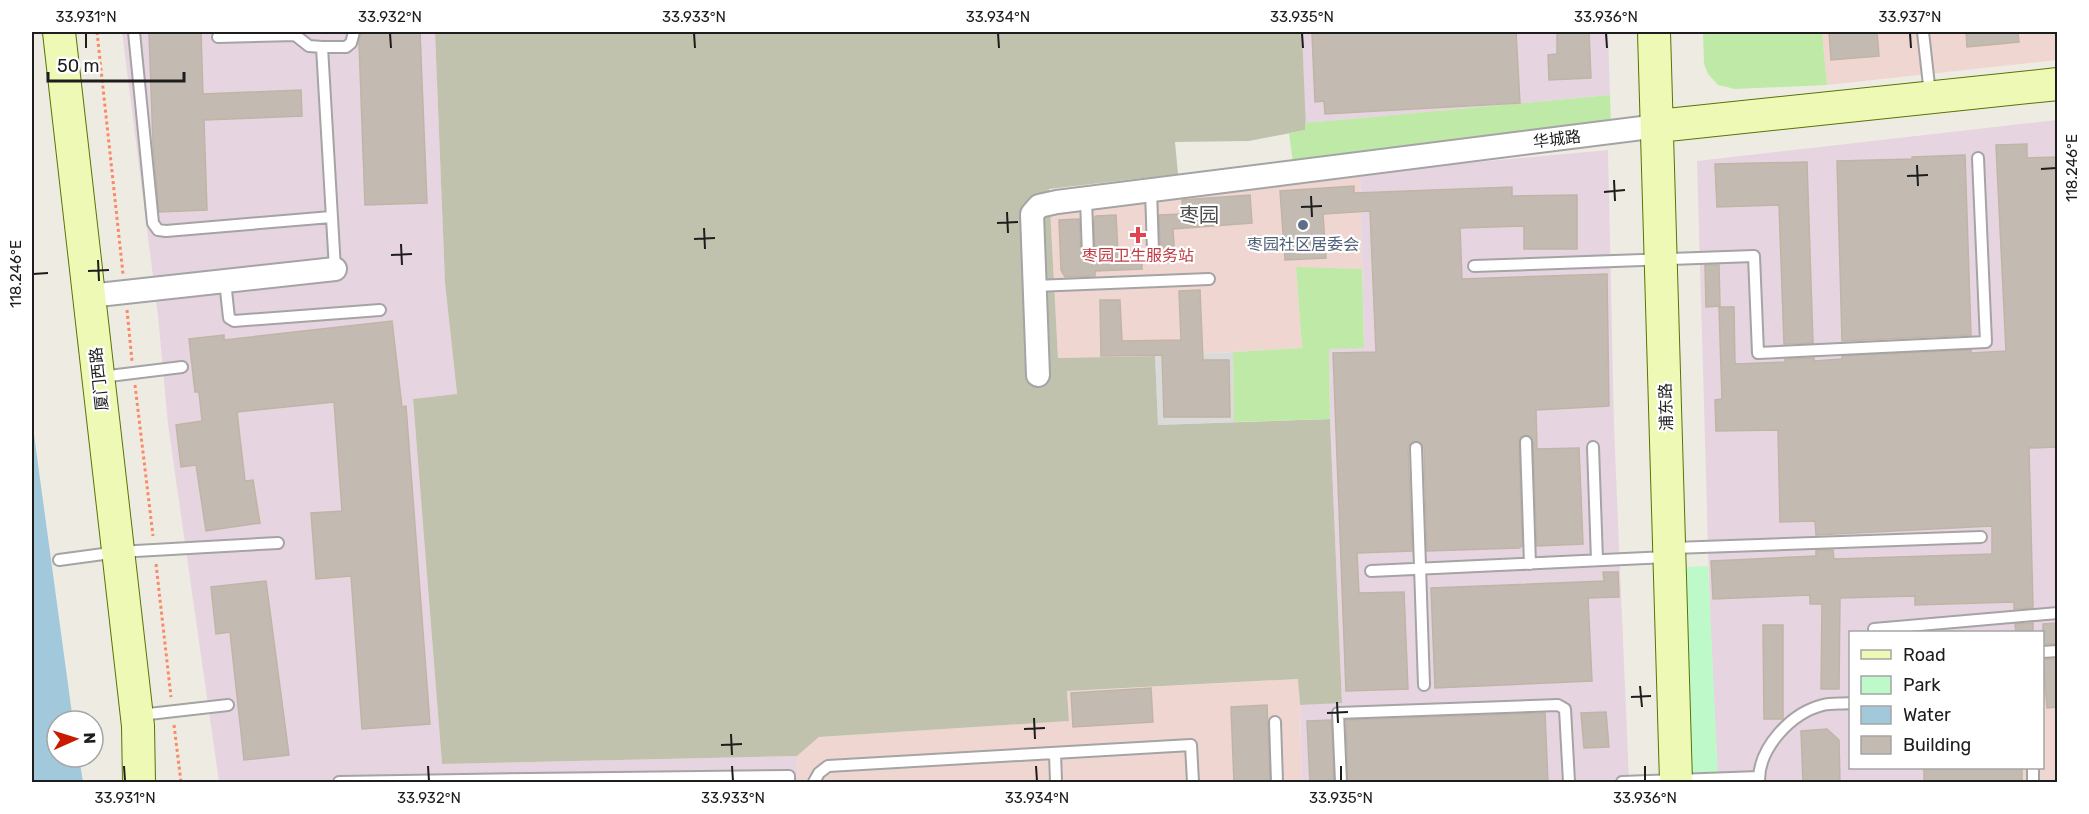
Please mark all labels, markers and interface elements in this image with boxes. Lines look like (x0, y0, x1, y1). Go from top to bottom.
text: 33.931°N (55, 8, 117, 26)
text: 33.932°N (358, 8, 422, 26)
text: 33.933°N (662, 8, 726, 26)
text: 33.934°N (966, 8, 1030, 26)
text: 33.935°N (1270, 8, 1334, 26)
text: 33.936°N (1574, 8, 1638, 26)
text: 33.937°N (1879, 8, 1941, 26)
scale bar (48, 45, 184, 83)
text: 50 m (57, 55, 100, 77)
street label: 华城路 (1532, 127, 1582, 151)
text: 118.246°E (2063, 134, 2081, 202)
district label: 枣园 (1179, 203, 1219, 227)
marker: 枣园社区居委会 (1296, 218, 1310, 232)
marker: 枣园卫生服务站 (1129, 226, 1147, 244)
place label: 枣园社区居委会 (1247, 235, 1359, 254)
text: 118.246°E (7, 240, 25, 308)
place label: 枣园卫生服务站 (1082, 246, 1194, 265)
street label: 厦门西路 (86, 346, 112, 412)
street label: 浦东路 (1656, 383, 1676, 431)
legend (1849, 631, 2044, 769)
text: Road (1903, 644, 1946, 666)
text: Park (1903, 674, 1941, 696)
text: Water (1903, 704, 1951, 726)
north arrow (45, 709, 105, 769)
text: N (80, 732, 99, 744)
text: Building (1903, 734, 1971, 756)
text: 33.931°N (94, 789, 156, 807)
text: 33.932°N (397, 789, 461, 807)
text: 33.933°N (701, 789, 765, 807)
text: 33.934°N (1005, 789, 1069, 807)
text: 33.935°N (1309, 789, 1373, 807)
text: 33.936°N (1613, 789, 1677, 807)

